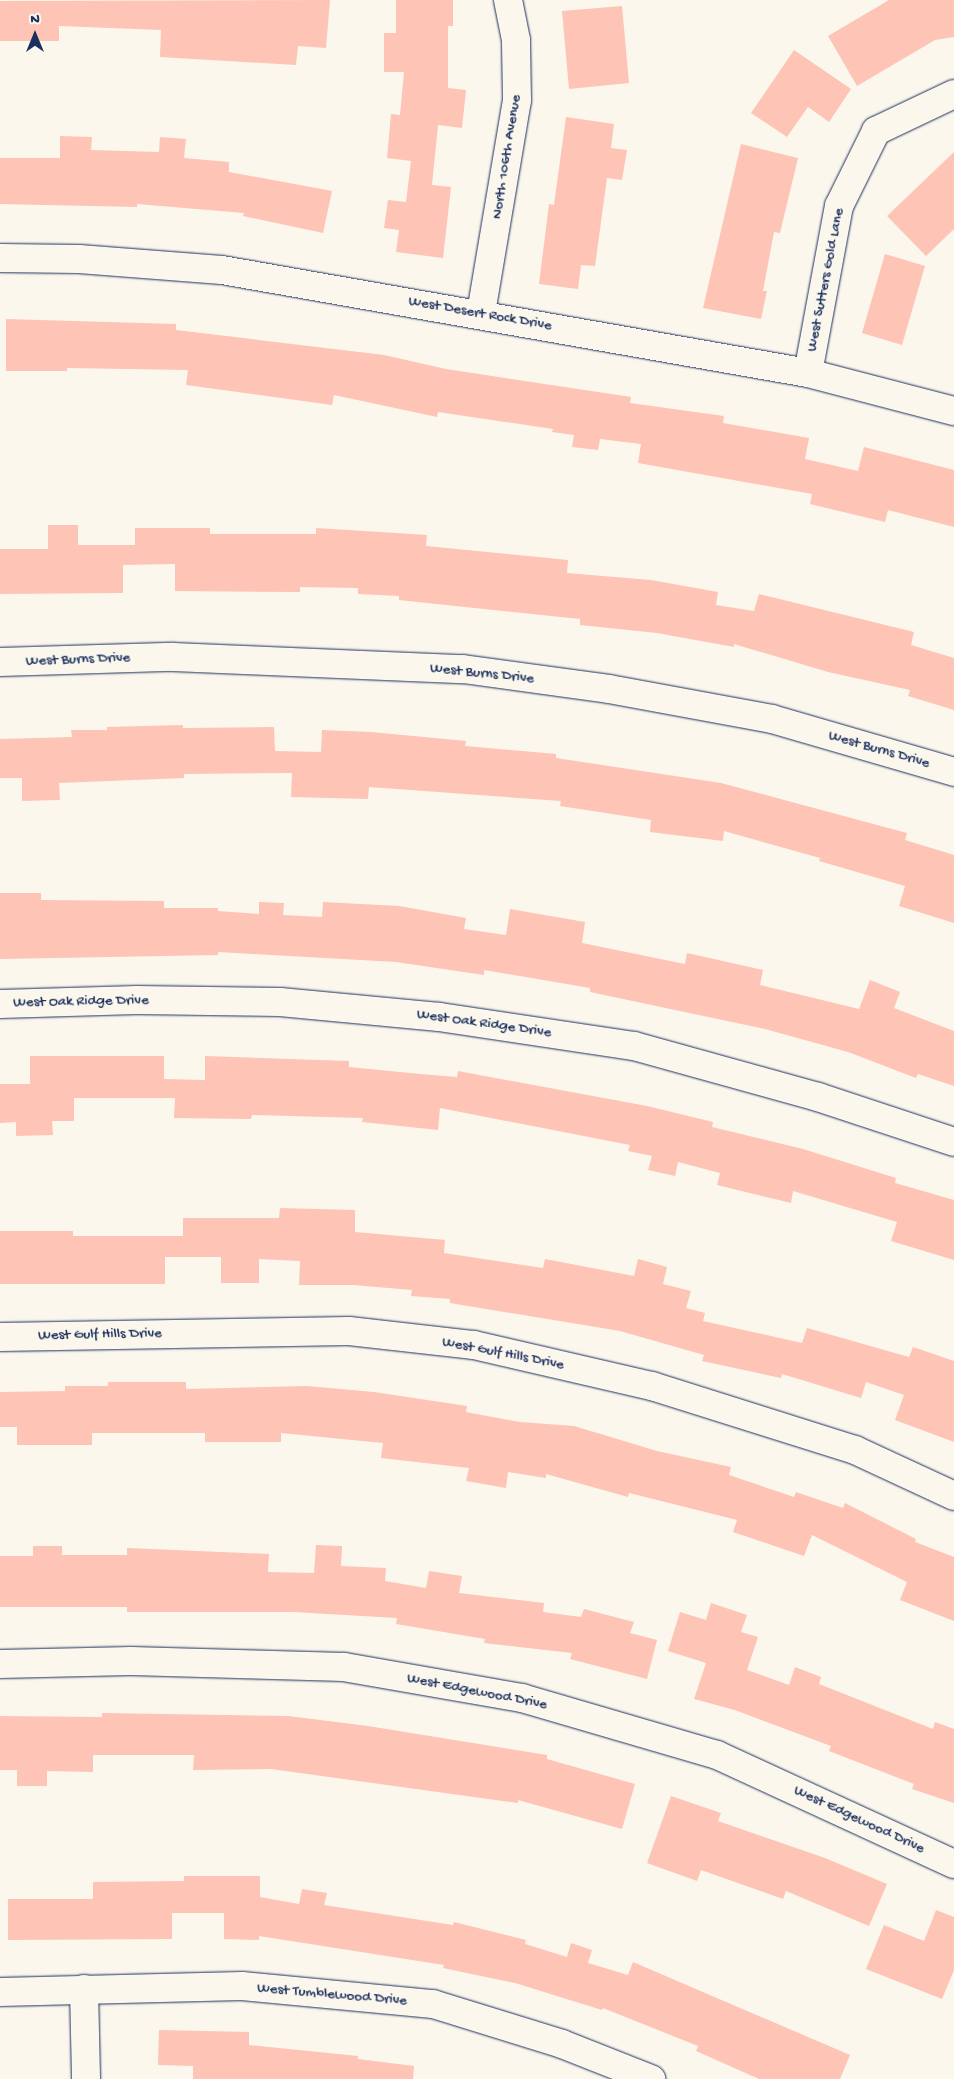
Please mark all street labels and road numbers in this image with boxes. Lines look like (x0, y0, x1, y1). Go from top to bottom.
street label: North 106th Avenue (488, 94, 526, 220)
street label: West Sutters Gold Lane (803, 207, 849, 353)
street label: West Desert Rock Drive (407, 293, 553, 335)
street label: West Burns Drive (25, 649, 131, 671)
street label: West Burns Drive (429, 660, 535, 688)
street label: West Burns Drive (826, 727, 932, 773)
street label: West Oak Ridge Drive (13, 992, 149, 1012)
street label: West Oak Ridge Drive (416, 1006, 552, 1042)
street label: West Gulf Hills Drive (38, 1325, 162, 1345)
street label: West Gulf Hills Drive (441, 1333, 565, 1375)
street label: West Edgewood Drive (405, 1670, 549, 1714)
street label: West Edgewood Drive (791, 1782, 927, 1858)
street label: West Tumblewood Drive (256, 1979, 408, 2011)

